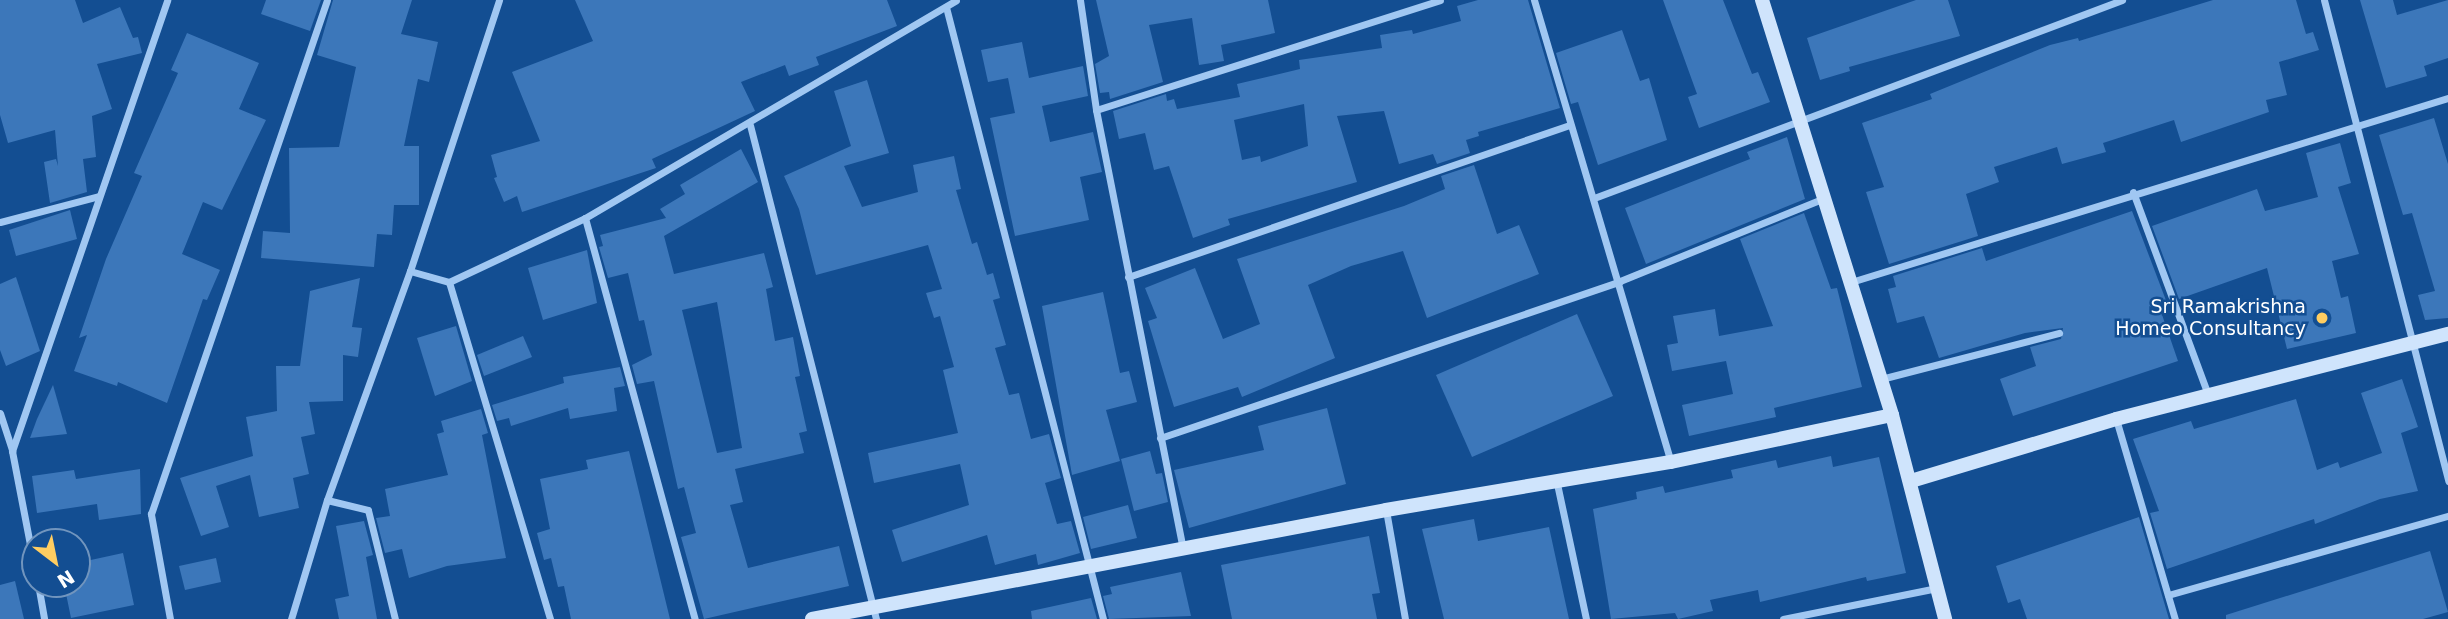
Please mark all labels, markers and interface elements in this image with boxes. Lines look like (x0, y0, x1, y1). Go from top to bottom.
place label: Sri Ramakrishna Homeo Consultancy (2115, 296, 2306, 340)
marker: Sri Ramakrishna Homeo Consultancy (2312, 308, 2332, 328)
north arrow (21, 528, 91, 598)
text: N (53, 566, 79, 593)

